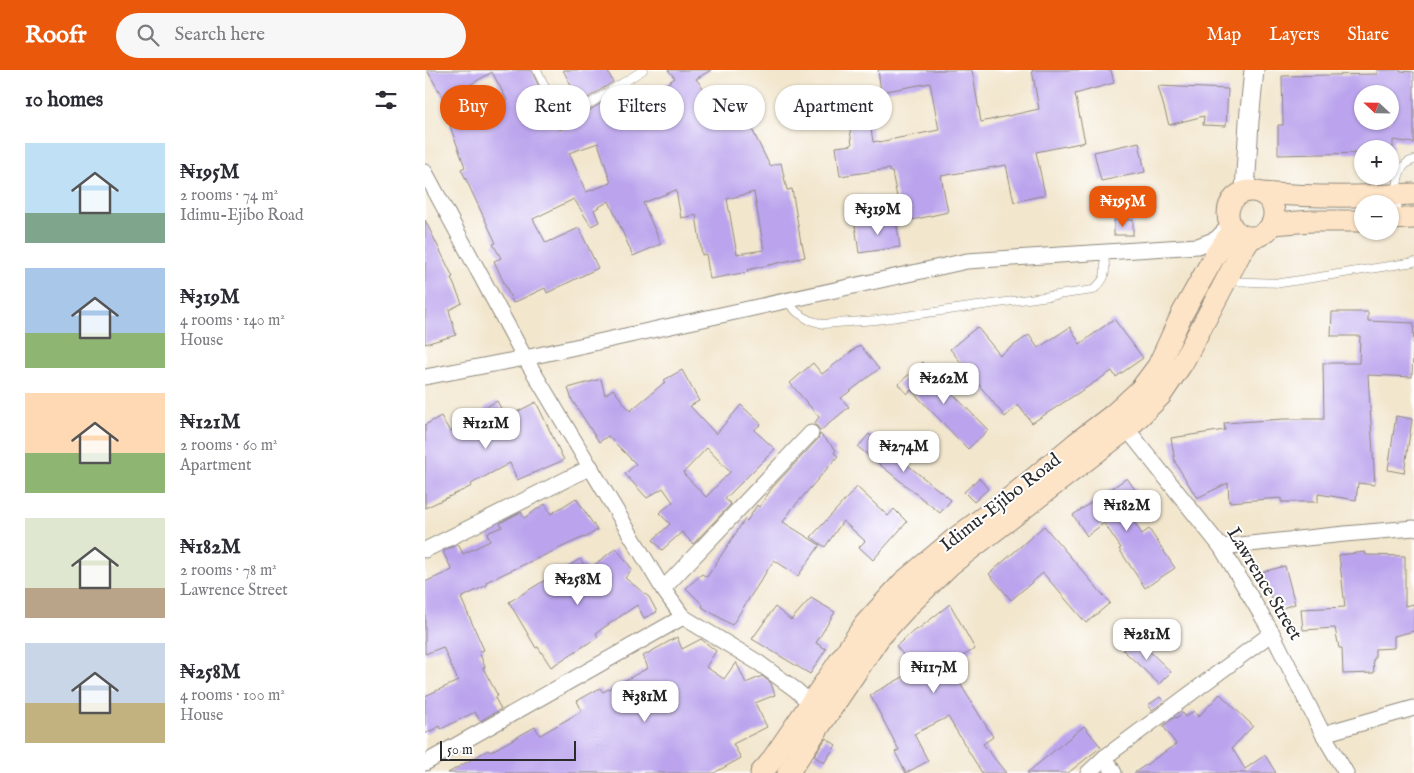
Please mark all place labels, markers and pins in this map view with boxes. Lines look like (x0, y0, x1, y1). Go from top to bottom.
pin: ₦195M (1088, 186, 1158, 228)
pin: ₦319M (843, 194, 913, 236)
pin: ₦262M (909, 362, 979, 405)
pin: ₦121M (451, 408, 521, 450)
pin: ₦274M (869, 430, 939, 473)
pin: ₦182M (1092, 490, 1162, 532)
pin: ₦258M (543, 564, 613, 606)
pin: ₦281M (1112, 618, 1182, 661)
pin: ₦117M (899, 652, 969, 694)
pin: ₦381M (610, 680, 680, 723)

